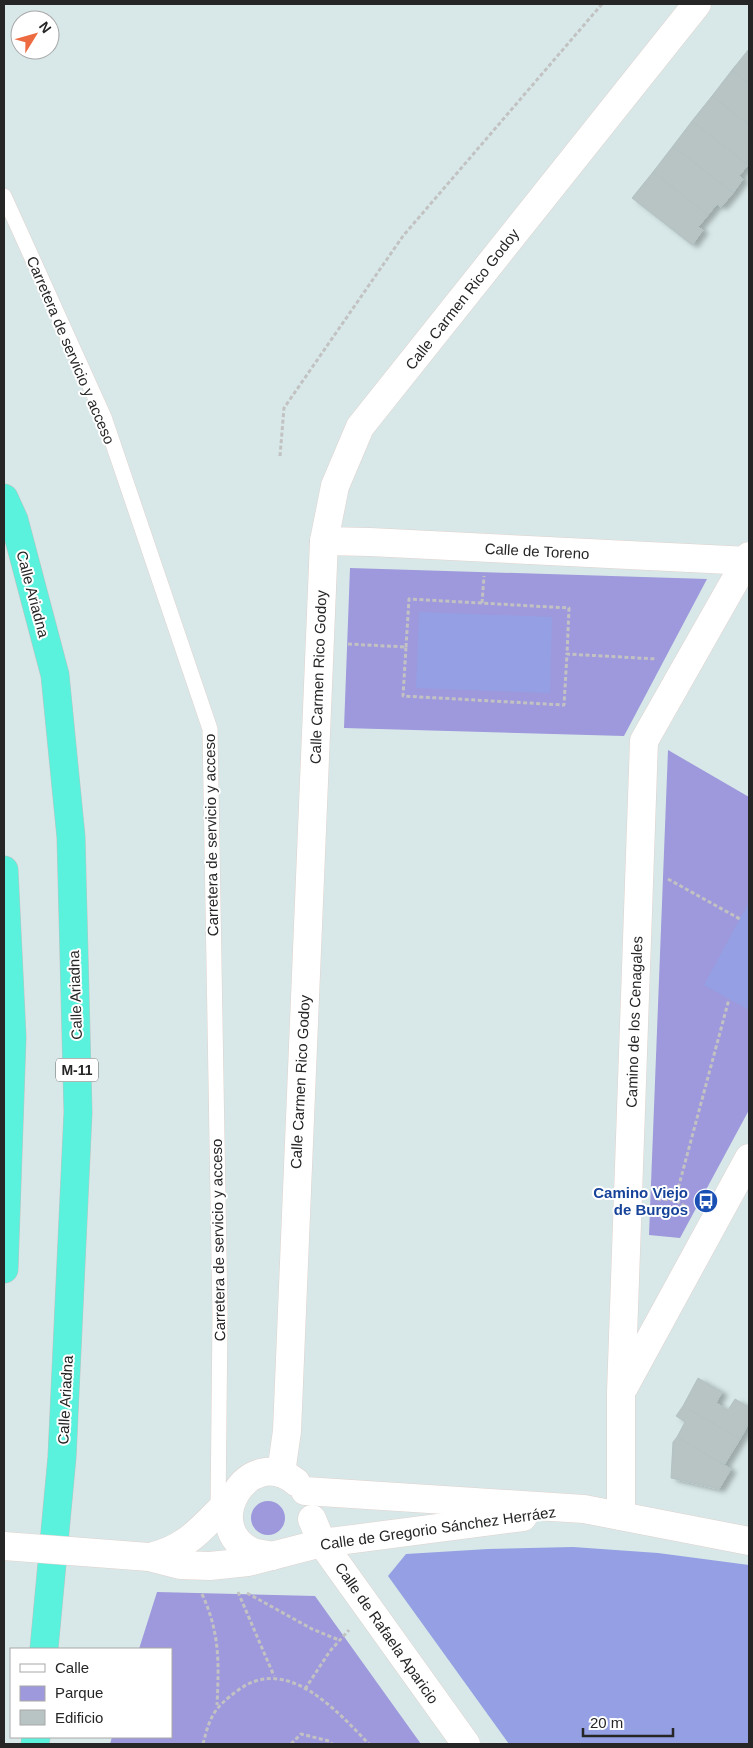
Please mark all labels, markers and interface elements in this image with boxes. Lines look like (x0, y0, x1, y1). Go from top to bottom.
north arrow (10, 10, 60, 60)
text: N (36, 18, 55, 36)
street label: Calle Carmen Rico Godoy (402, 225, 523, 373)
street label: Carretera de servicio y acceso (24, 253, 118, 447)
street label: Calle de Toreno (484, 540, 590, 562)
street label: Calle Ariadna (13, 549, 53, 640)
street label: Calle Carmen Rico Godoy (306, 589, 330, 764)
street label: Carretera de servicio y acceso (201, 734, 221, 936)
street label: Camino de los Cenagales (623, 936, 645, 1108)
street label: Calle Ariadna (65, 949, 85, 1040)
street label: Calle Carmen Rico Godoy (287, 994, 313, 1169)
road number: M-11 (56, 1058, 98, 1082)
street label: Carretera de servicio y acceso (208, 1139, 228, 1341)
place label: Camino Viejo de Burgos (593, 1184, 688, 1218)
bus stop icon: Camino Viejo de Burgos (693, 1188, 719, 1214)
street label: Calle Ariadna (54, 1354, 76, 1445)
street label: Calle de Gregorio Sánchez Herráez (319, 1503, 557, 1553)
street label: Calle de Rafaela Aparicio (332, 1559, 442, 1707)
legend (10, 1648, 172, 1738)
text: Calle (55, 1659, 89, 1676)
text: Parque (55, 1684, 103, 1701)
scale bar (583, 1706, 673, 1738)
text: Edificio (55, 1709, 103, 1726)
text: 20 m (590, 1714, 623, 1731)

